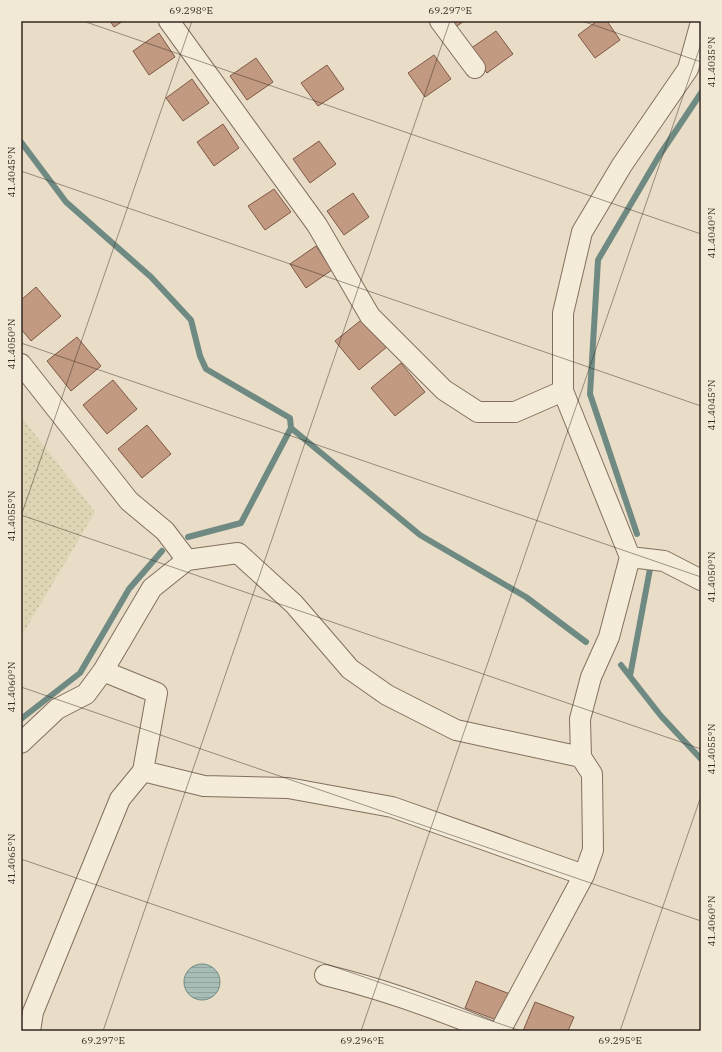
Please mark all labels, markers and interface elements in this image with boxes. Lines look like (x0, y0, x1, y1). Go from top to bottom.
text: 69.298°E (169, 4, 213, 17)
text: 69.297°E (428, 4, 472, 17)
text: 41.4035°N (705, 36, 718, 88)
text: 41.4045°N (5, 146, 18, 198)
text: 41.4040°N (705, 207, 718, 259)
text: 41.4050°N (5, 318, 18, 370)
text: 41.4045°N (705, 379, 718, 431)
text: 41.4055°N (5, 490, 18, 542)
text: 41.4050°N (705, 551, 718, 603)
text: 41.4060°N (5, 661, 18, 713)
text: 41.4055°N (705, 723, 718, 775)
text: 41.4065°N (5, 833, 18, 885)
text: 41.4060°N (705, 895, 718, 947)
text: 69.297°E (81, 1034, 125, 1047)
text: 69.296°E (340, 1034, 384, 1047)
text: 69.295°E (598, 1034, 642, 1047)

